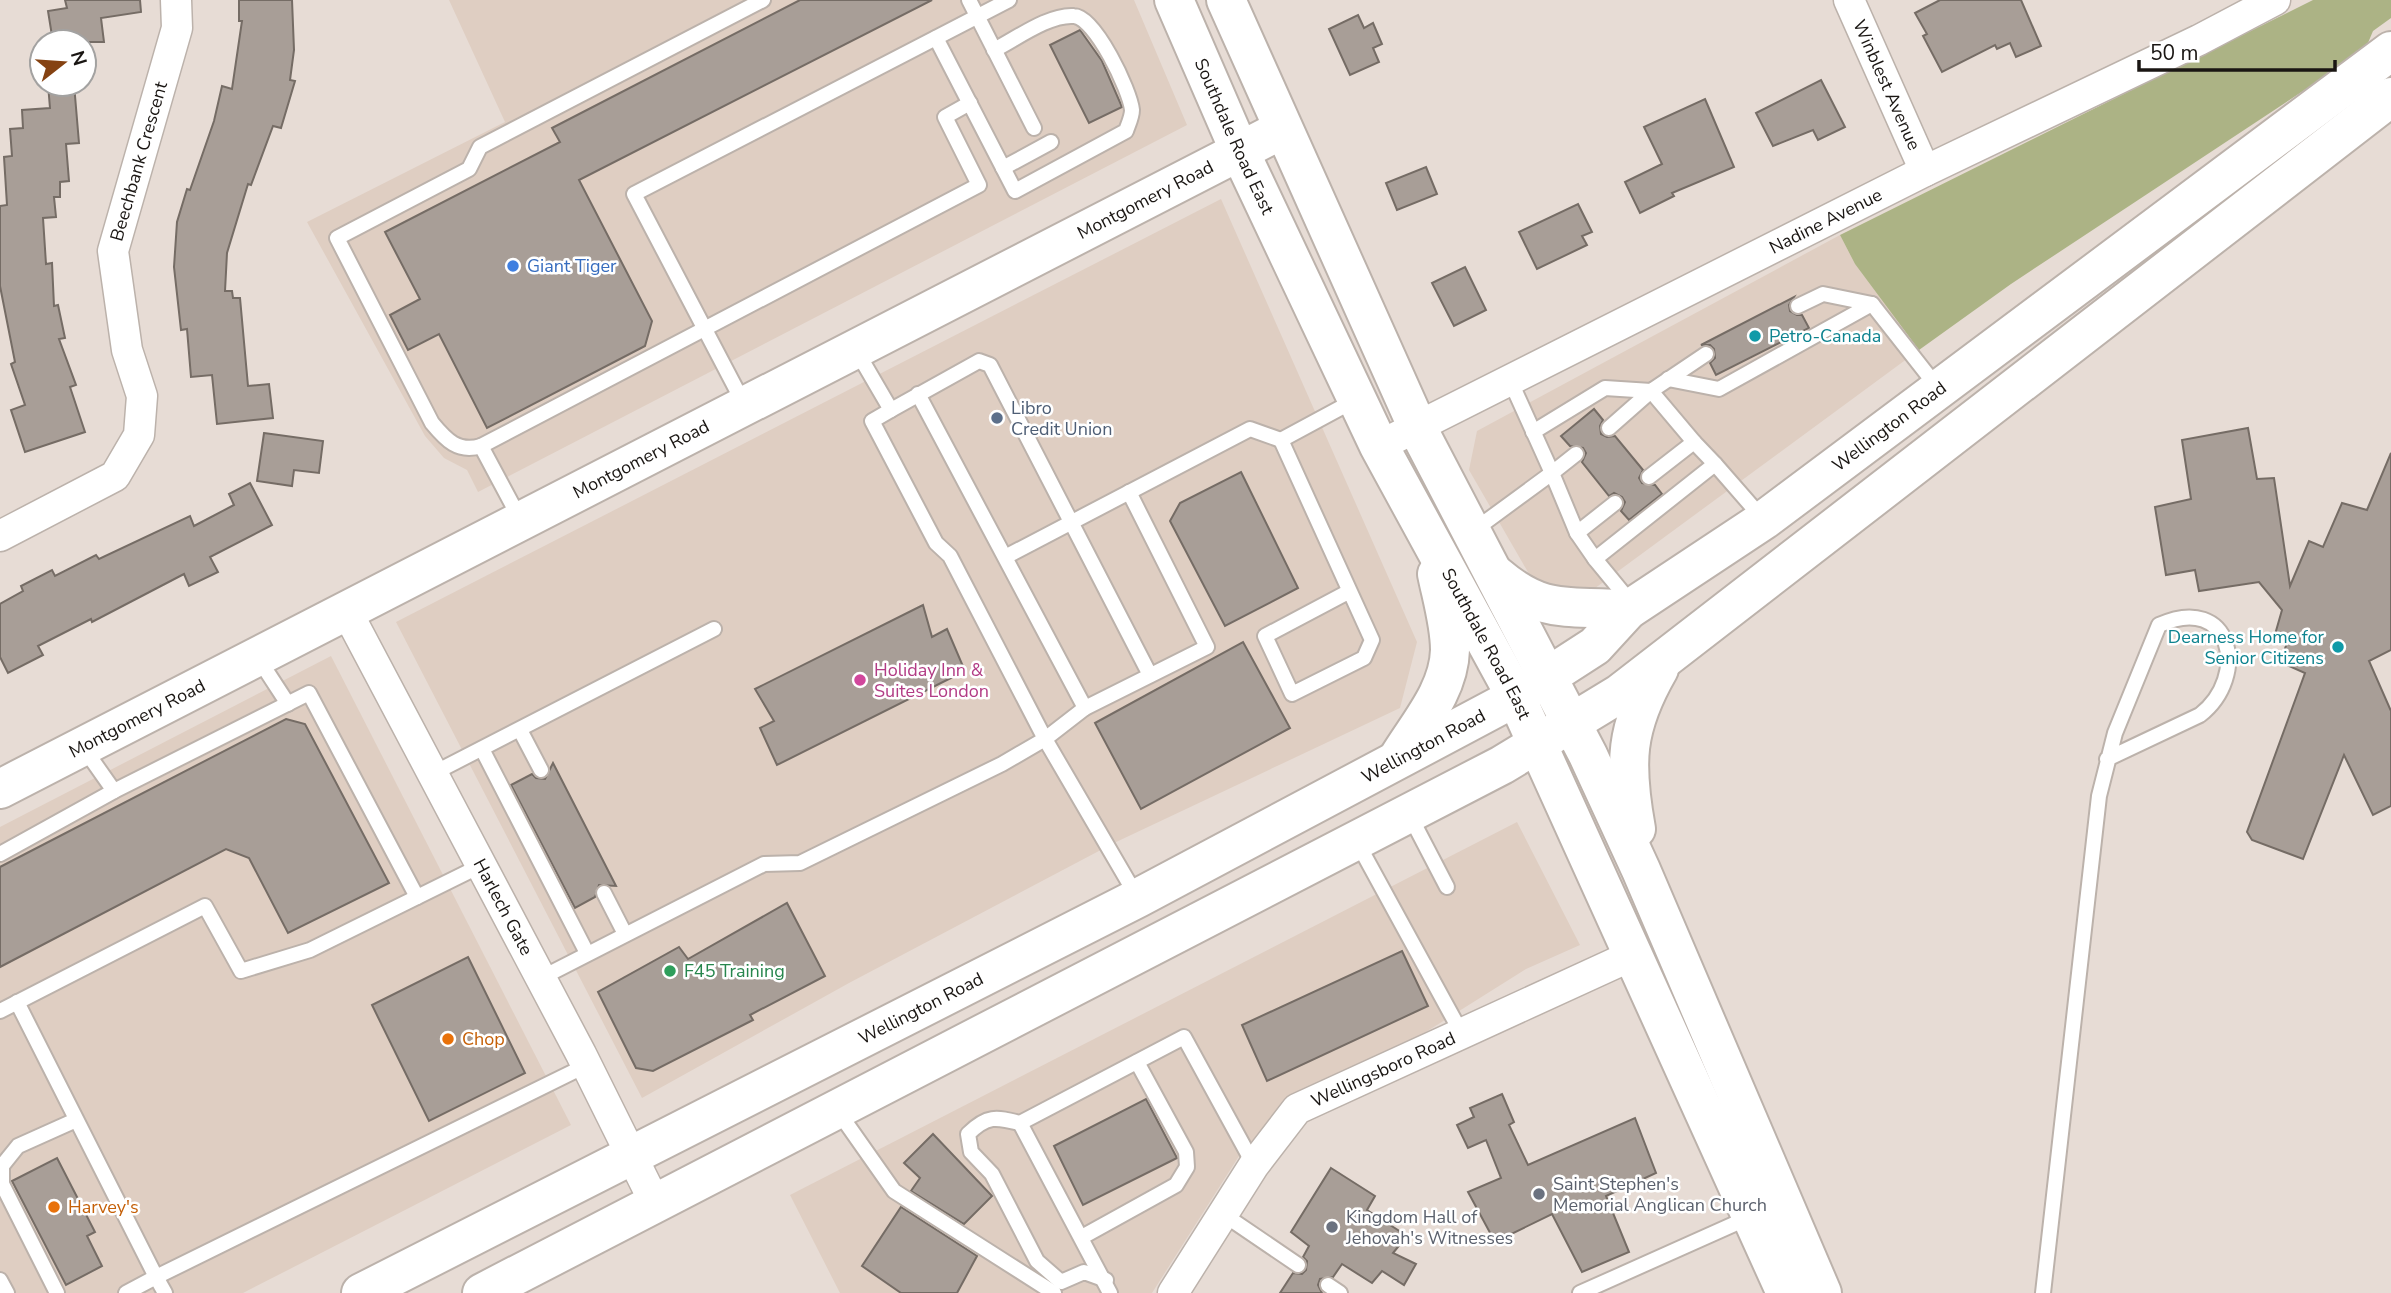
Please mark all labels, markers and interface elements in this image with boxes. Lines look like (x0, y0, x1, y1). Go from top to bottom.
street label: Winblest Avenue (1847, 16, 1926, 154)
north arrow (28, 28, 98, 98)
scale bar (2139, 28, 2335, 72)
text: 50 m (2150, 39, 2199, 67)
text: N (64, 48, 93, 69)
street label: Southdale Road East (1189, 55, 1280, 219)
street label: Beechbank Crescent (104, 78, 173, 244)
street label: Montgomery Road (1073, 155, 1218, 245)
street label: Nadine Avenue (1765, 183, 1886, 260)
place label: Giant Tiger (527, 254, 617, 278)
marker: Giant Tiger (505, 258, 521, 274)
place label: Petro-Canada (1769, 324, 1881, 348)
marker: Petro-Canada (1747, 328, 1763, 344)
street label: Wellington Road (1827, 376, 1951, 477)
place label: Libro Credit Union (1011, 396, 1112, 441)
marker: Libro Credit Union (989, 410, 1005, 426)
street label: Montgomery Road (569, 414, 713, 504)
street label: Southdale Road East (1436, 564, 1537, 724)
place label: Dearness Home for Senior Citizens (2168, 625, 2325, 670)
marker: Dearness Home for Senior Citizens (2330, 639, 2346, 655)
place label: Holiday Inn & Suites London (874, 658, 989, 703)
marker: Holiday Inn & Suites London (852, 672, 868, 688)
street label: Montgomery Road (65, 674, 209, 764)
street label: Wellington Road (1357, 703, 1490, 789)
street label: Harlech Gate (468, 854, 539, 960)
place label: F45 Training (684, 959, 785, 983)
marker: F45 Training (662, 963, 678, 979)
street label: Wellington Road (854, 967, 987, 1050)
street label: Wellingsboro Road (1307, 1026, 1459, 1113)
place label: Chop (462, 1027, 505, 1051)
marker: Chop (440, 1031, 456, 1047)
place label: Saint Stephen's Memorial Anglican Church (1553, 1172, 1767, 1217)
marker: Saint Stephen's Memorial Anglican Church (1531, 1186, 1547, 1202)
place label: Harvey's (68, 1195, 139, 1219)
marker: Harvey's (46, 1199, 62, 1215)
place label: Kingdom Hall of Jehovah's Witnesses (1345, 1205, 1513, 1250)
marker: Kingdom Hall of Jehovah's Witnesses (1324, 1219, 1340, 1235)

